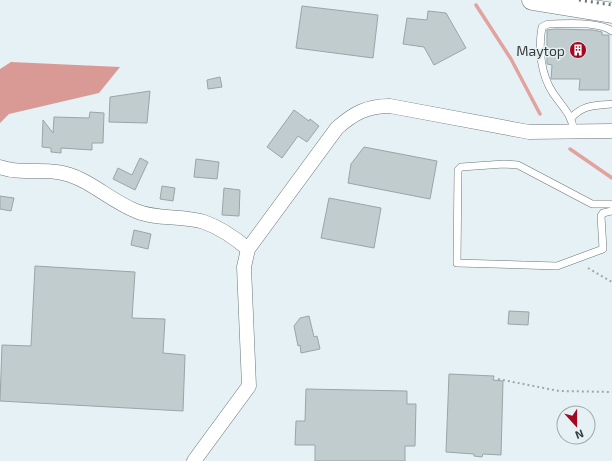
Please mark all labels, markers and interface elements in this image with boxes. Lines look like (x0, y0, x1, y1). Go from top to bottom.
building icon: Maytop (568, 40, 588, 60)
place label: Maytop (516, 42, 565, 59)
north arrow (556, 405, 596, 445)
text: N (574, 427, 586, 442)

